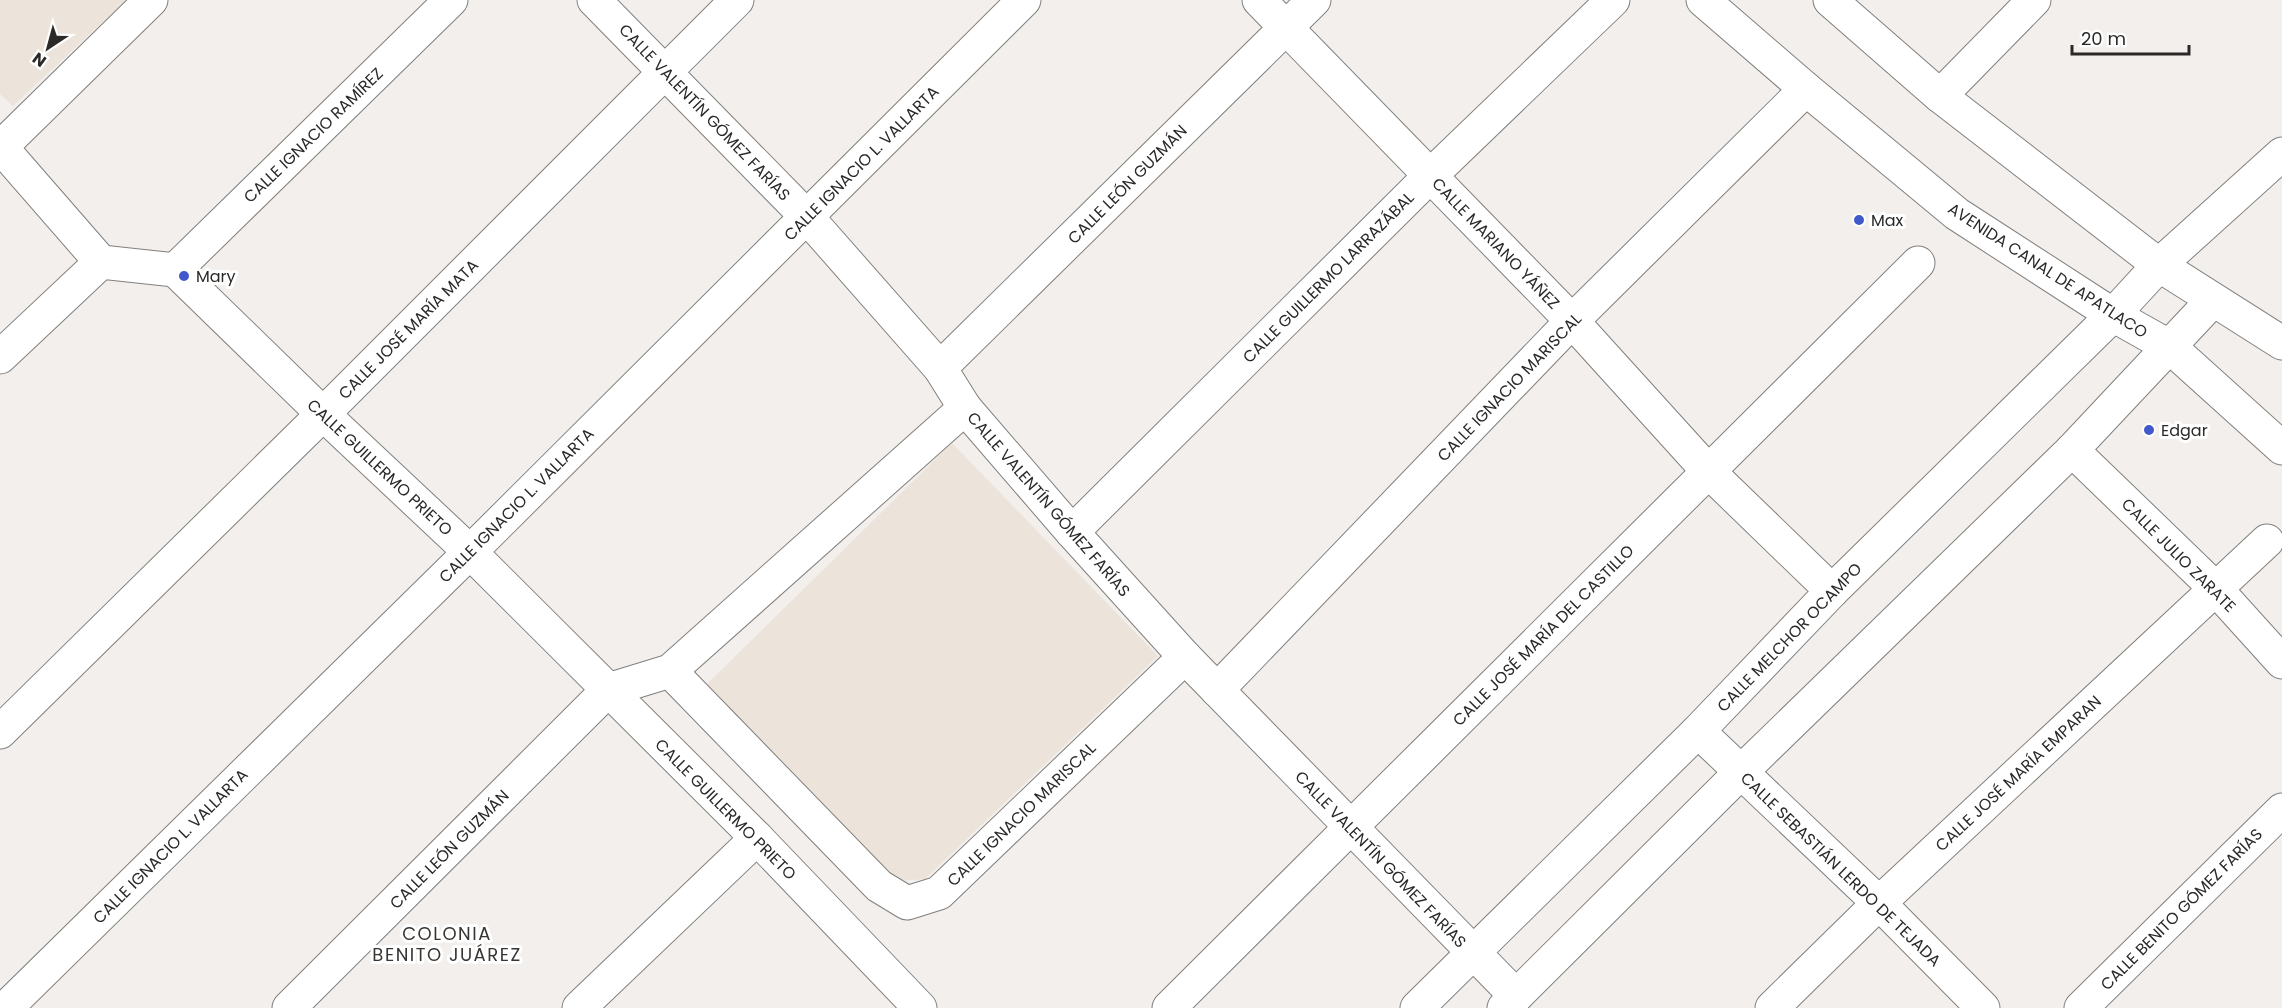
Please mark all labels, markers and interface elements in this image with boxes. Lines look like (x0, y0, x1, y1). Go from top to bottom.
north arrow (18, 18, 78, 78)
scale bar (2072, 18, 2189, 56)
street label: CALLE VALENTÍN GÓMEZ FARÍAS (614, 19, 796, 206)
text: 20 m (2081, 26, 2126, 51)
text: N (28, 47, 51, 73)
street label: CALLE IGNACIO RAMÍREZ (239, 63, 388, 208)
street label: CALLE IGNACIO L. VALLARTA (779, 81, 944, 246)
street label: CALLE LEÓN GUZMÁN (1063, 120, 1192, 249)
street label: CALLE MARIANO YÁÑEZ (1427, 172, 1565, 314)
street label: CALLE GUILLERMO LARRAZÁBAL (1238, 186, 1419, 368)
street label: AVENIDA CANAL DE APATLACO (1943, 197, 2152, 344)
place label: Max (1871, 209, 1904, 232)
marker: Max (1852, 213, 1866, 227)
street label: CALLE JOSÉ MARÍA MATA (333, 254, 484, 405)
place label: Mary (196, 265, 236, 288)
marker: Mary (177, 269, 191, 283)
street label: CALLE IGNACIO MARISCAL (1432, 308, 1587, 467)
street label: CALLE GUILLERMO PRIETO (302, 394, 457, 541)
street label: CALLE VALENTÍN GÓMEZ FARÍAS (962, 407, 1135, 602)
place label: Edgar (2161, 419, 2208, 442)
street label: CALLE IGNACIO L. VALLARTA (434, 423, 599, 588)
marker: Edgar (2142, 423, 2156, 437)
street label: CALLE JULIO ZARATE (2116, 493, 2241, 618)
street label: CALLE JOSÉ MARÍA DEL CASTILLO (1448, 540, 1639, 731)
street label: CALLE MELCHOR OCAMPO (1712, 558, 1867, 717)
street label: CALLE JOSÉ MARÍA EMPARAN (1930, 690, 2106, 857)
street label: CALLE GUILLERMO PRIETO (650, 734, 801, 885)
street label: CALLE IGNACIO MARISCAL (942, 737, 1101, 892)
street label: CALLE IGNACIO L. VALLARTA (88, 764, 253, 929)
street label: CALLE VALENTÍN GÓMEZ FARÍAS (1290, 766, 1472, 953)
street label: CALLE SEBASTIÁN LERDO DE TEJADA (1735, 767, 1946, 972)
street label: CALLE LEÓN GUZMÁN (385, 785, 514, 914)
street label: CALLE BENITO GÓMEZ FARÍAS (2095, 823, 2268, 996)
district label: COLONIA BENITO JUÁREZ (372, 921, 522, 967)

